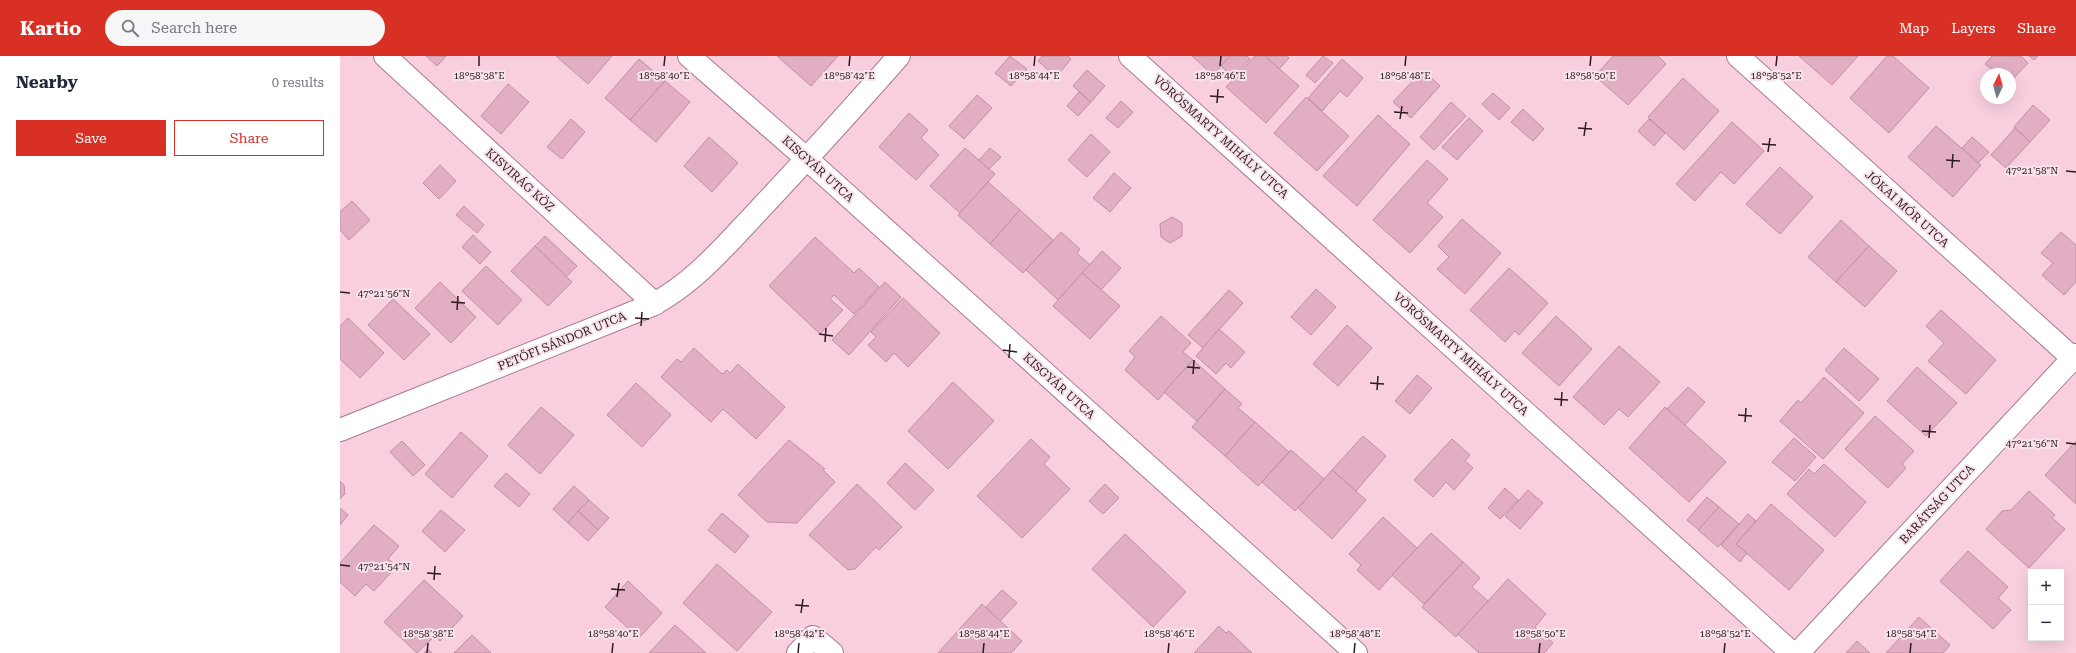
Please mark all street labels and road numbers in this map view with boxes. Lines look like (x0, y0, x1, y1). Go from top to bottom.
street label: VÖRÖSMARTY MIHÁLY UTCA (1151, 73, 1292, 202)
street label: KISGYÁR UTCA (779, 133, 857, 205)
street label: KISVIRÁG KÖZ (483, 146, 557, 214)
street label: JÓKAI MÓR UTCA (1862, 168, 1952, 251)
street label: VÖRÖSMARTY MIHÁLY UTCA (1391, 290, 1532, 419)
street label: PETŐFI SÁNDOR UTCA (496, 309, 629, 373)
street label: KISGYÁR UTCA (1020, 350, 1098, 422)
street label: BARÁTSÁG UTCA (1897, 461, 1978, 546)

